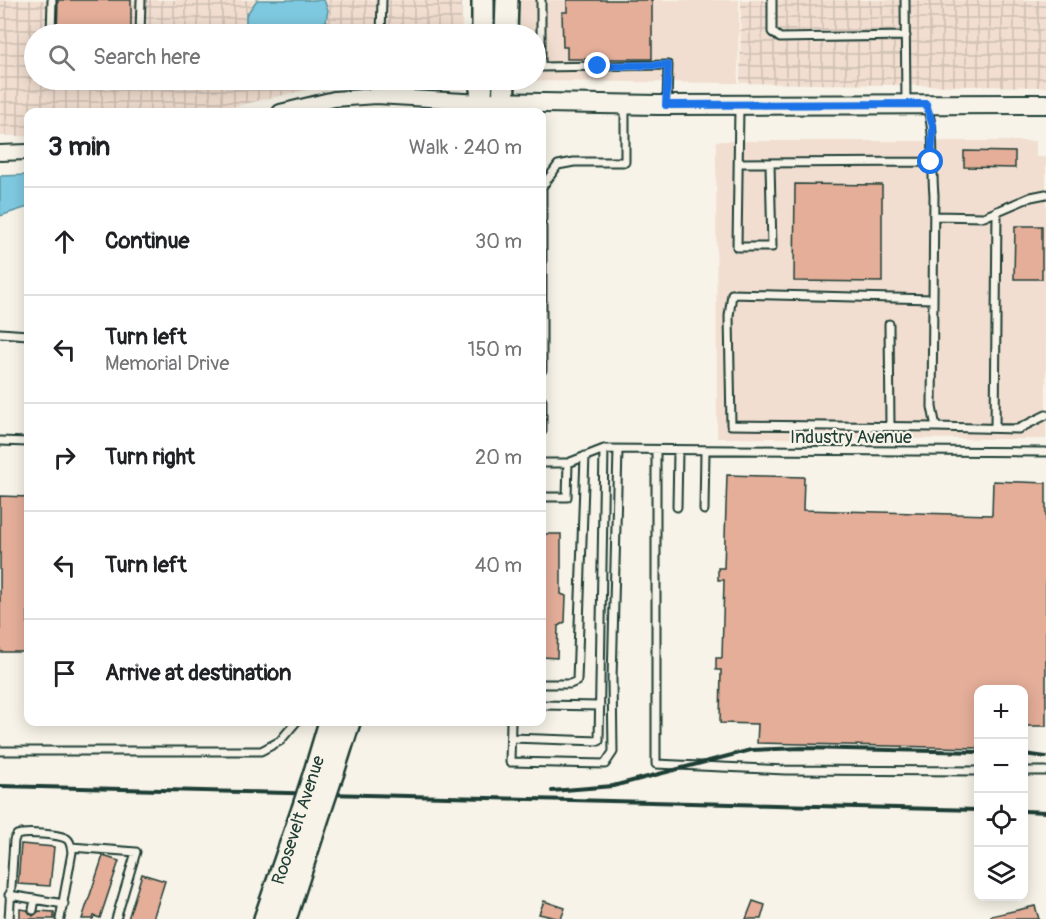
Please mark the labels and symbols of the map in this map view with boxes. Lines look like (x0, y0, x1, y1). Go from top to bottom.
route end (584, 52, 610, 78)
route start (917, 148, 943, 174)
street label: Industry Avenue (790, 426, 912, 449)
street label: Roosevelt Avenue (267, 753, 330, 888)

